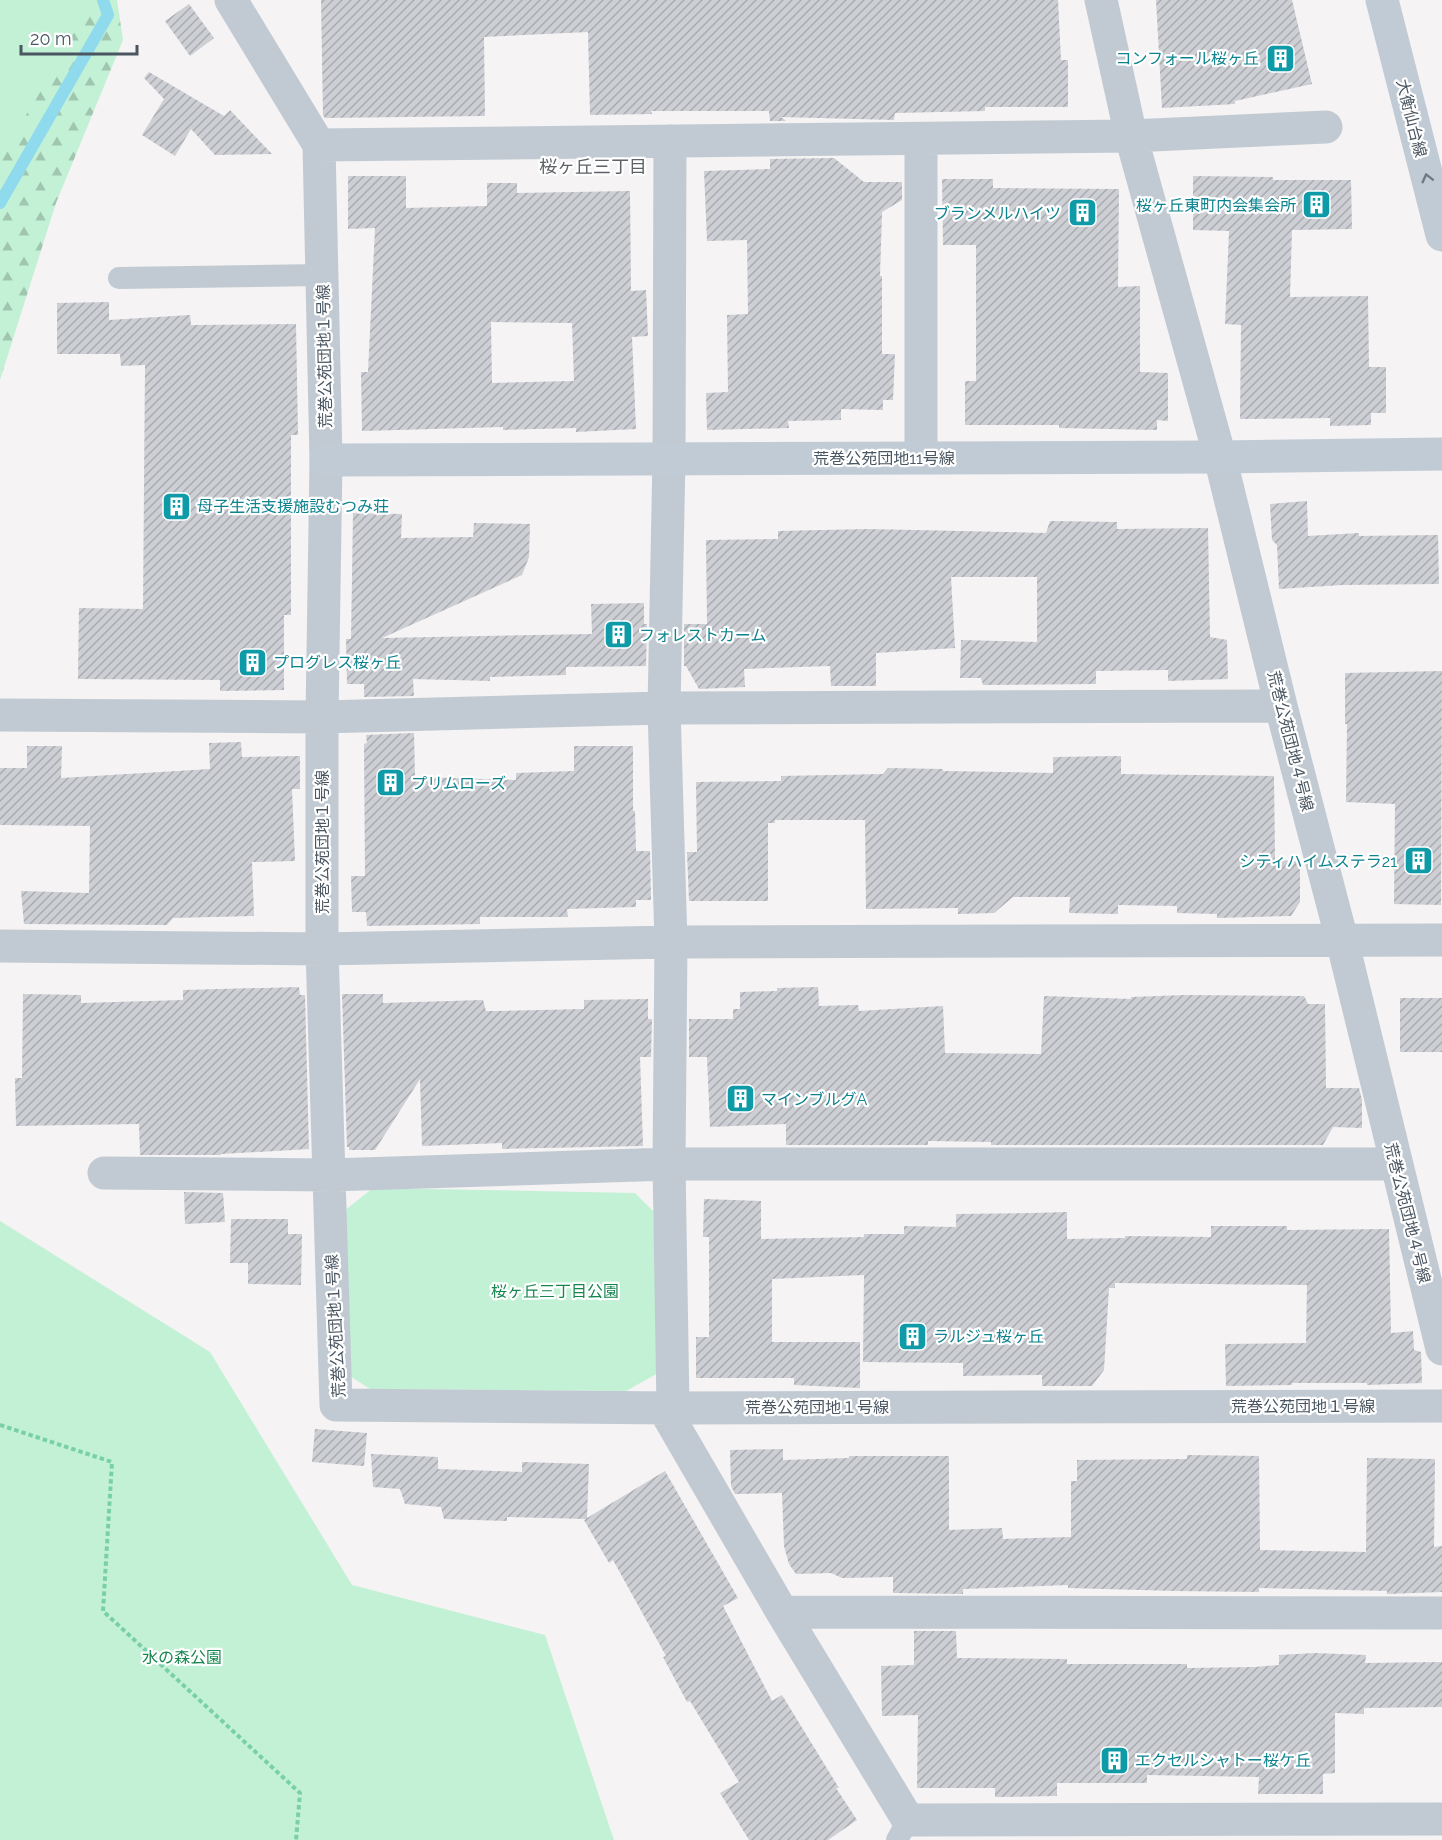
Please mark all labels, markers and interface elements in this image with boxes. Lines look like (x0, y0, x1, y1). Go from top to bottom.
scale bar (21, 18, 136, 56)
text: 20 m (30, 28, 72, 49)
building icon: コンフォール桜ヶ丘 (1264, 42, 1296, 74)
place label: コンフォール桜ヶ丘 (1115, 49, 1259, 68)
street label: 大衡仙台線 (1393, 77, 1430, 159)
district label: 桜ヶ丘三丁目 (539, 156, 647, 177)
one-way arrow (1422, 174, 1435, 184)
building icon: 桜ヶ丘東町内会集会所 (1301, 189, 1333, 221)
place label: 桜ヶ丘東町内会集会所 (1136, 196, 1296, 215)
building icon: ブランメルハイツ (1066, 197, 1098, 229)
place label: ブランメルハイツ (934, 204, 1061, 223)
street label: 荒巻公苑団地１号線 (314, 284, 335, 428)
street label: 荒巻公苑団地11号線 (813, 449, 955, 468)
building icon: 母子生活支援施設むつみ荘 (160, 490, 192, 522)
place label: 母子生活支援施設むつみ荘 (197, 497, 389, 516)
building icon: フォレストカーム (602, 619, 634, 651)
place label: フォレストカーム (639, 626, 767, 645)
building icon: プログレス桜ヶ丘 (236, 646, 268, 678)
place label: プログレス桜ヶ丘 (273, 653, 401, 672)
street label: 荒巻公苑団地４号線 (1264, 669, 1317, 813)
building icon: プリムローズ (374, 767, 406, 799)
street label: 荒巻公苑団地１号線 (313, 770, 332, 914)
place label: プリムローズ (411, 774, 506, 793)
building icon: シティハイムステラ21 (1402, 845, 1434, 877)
place label: シティハイムステラ21 (1239, 852, 1397, 871)
building icon: マインブルグA (724, 1083, 756, 1115)
place label: マインブルグA (761, 1090, 868, 1109)
street label: 荒巻公苑団地４号線 (1381, 1141, 1434, 1285)
street label: 荒巻公苑団地１号線 (322, 1254, 349, 1398)
park label: 桜ヶ丘三丁目公園 (491, 1282, 619, 1301)
building icon: ラルジュ桜ヶ丘 (896, 1320, 928, 1352)
place label: ラルジュ桜ヶ丘 (933, 1327, 1044, 1346)
street label: 荒巻公苑団地１号線 (1231, 1397, 1375, 1416)
street label: 荒巻公苑団地１号線 (745, 1398, 889, 1417)
park label: 水の森公園 (142, 1648, 222, 1667)
building icon: エクセルシャトー桜ケ丘 (1098, 1744, 1130, 1776)
place label: エクセルシャトー桜ケ丘 (1135, 1751, 1311, 1770)

